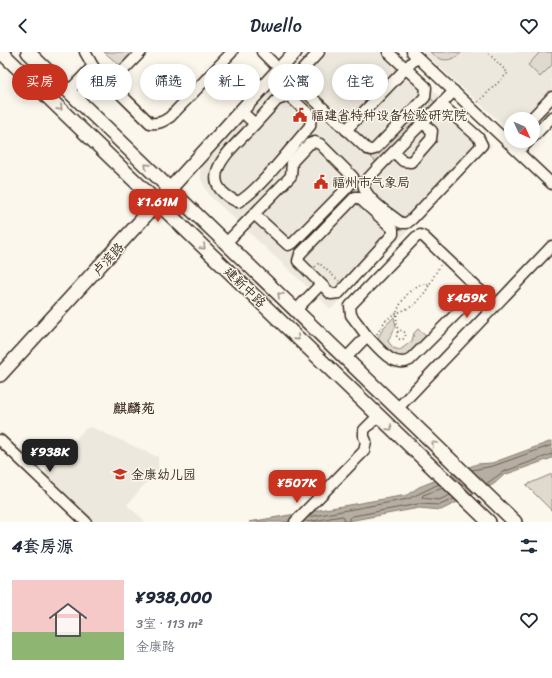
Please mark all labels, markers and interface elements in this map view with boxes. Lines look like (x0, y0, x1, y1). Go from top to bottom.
text: Dwello (250, 10, 302, 42)
icon: back (12, 15, 34, 37)
icon: heart (518, 15, 540, 37)
chip: 买房 (12, 64, 68, 100)
chip: 租房 (76, 64, 132, 100)
chip: 筛选 (140, 64, 196, 100)
chip: 新上 (204, 64, 260, 100)
chip: 公寓 (268, 64, 324, 100)
chip: 住宅 (332, 64, 388, 100)
one-way arrow (55, 103, 63, 111)
place label: 福建省特种设备检验研究院 (311, 104, 467, 127)
public building icon: 福建省特种设备检验研究院 (292, 107, 308, 123)
north arrow (504, 112, 540, 148)
map controls (504, 112, 540, 148)
one-way arrow (144, 163, 152, 171)
place label: 福州市气象局 (332, 171, 410, 194)
public building icon: 福州市气象局 (313, 174, 329, 190)
pin: ¥1.61M (125, 189, 191, 223)
text: ¥1.61M (138, 190, 178, 213)
street label: 卢滨路 (86, 237, 130, 281)
one-way arrow (198, 242, 206, 250)
street label: 建新中路 (218, 261, 272, 313)
pin: ¥459K (439, 285, 495, 319)
text: ¥459K (447, 286, 487, 309)
one-way arrow (277, 292, 285, 300)
one-way arrow (292, 333, 300, 341)
district label: 麒麟苑 (113, 396, 155, 421)
one-way arrow (385, 423, 393, 431)
pin: ¥938K (22, 439, 78, 473)
text: ¥938K (31, 440, 69, 463)
one-way arrow (431, 441, 439, 449)
place label: 金康幼儿园 (131, 463, 196, 486)
school or university icon: 金康幼儿园 (112, 466, 128, 482)
pin: ¥507K (269, 470, 325, 504)
text: ¥507K (278, 471, 316, 494)
text: 4套房源 (12, 531, 74, 561)
icon: filters (518, 535, 540, 557)
text: ¥938,000 (136, 582, 212, 612)
icon: home (44, 596, 92, 644)
icon: heart (518, 609, 540, 631)
text: 3室 · 113 m² (136, 612, 203, 635)
text: 金康路 (136, 635, 175, 658)

